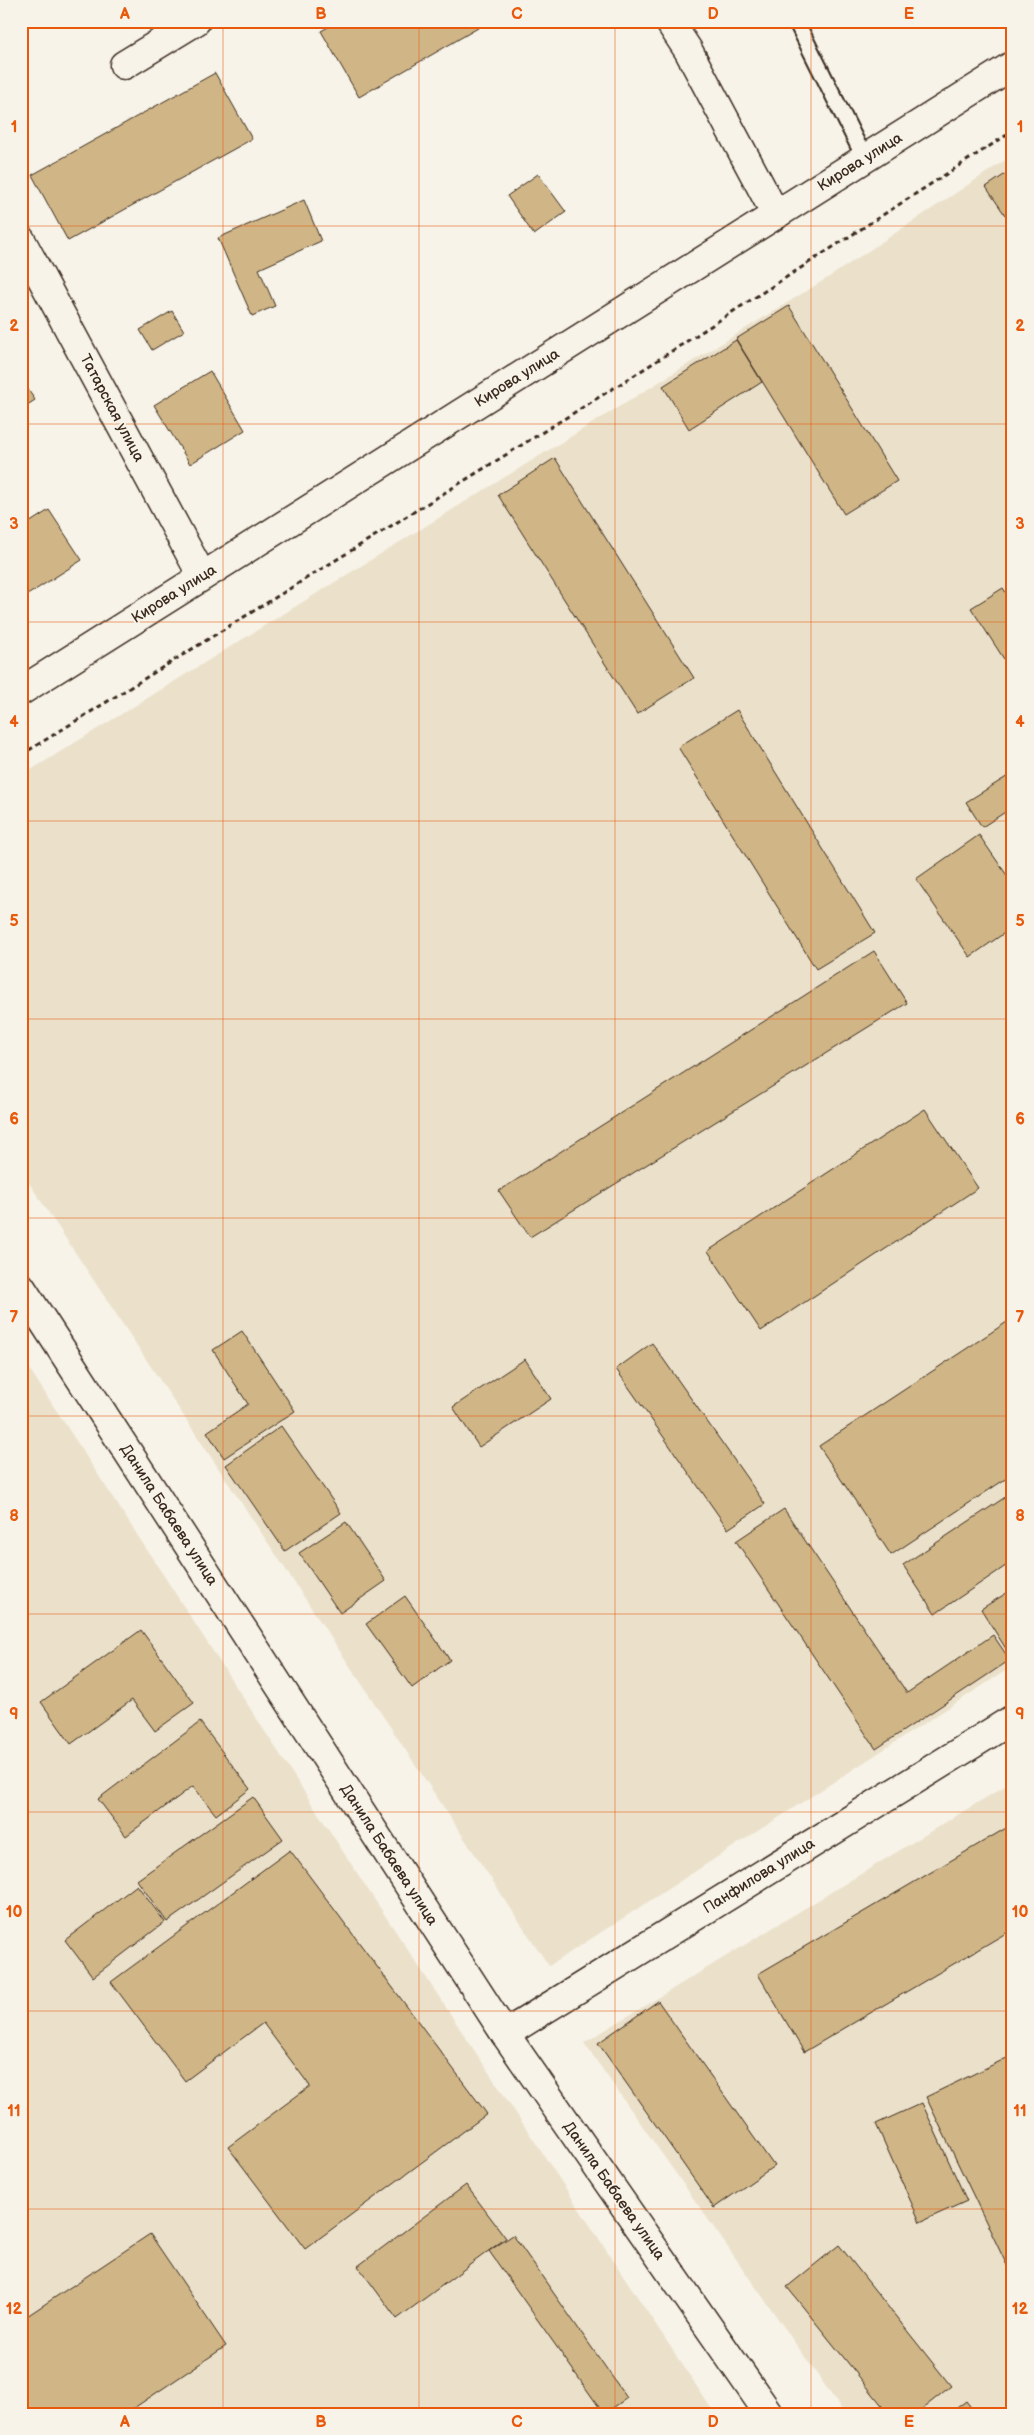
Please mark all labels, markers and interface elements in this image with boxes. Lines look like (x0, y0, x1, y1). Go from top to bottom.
text: A (119, 5, 130, 24)
text: B (315, 5, 327, 24)
text: C (511, 5, 523, 24)
text: D (707, 5, 719, 24)
text: E (904, 5, 914, 24)
text: 1 (11, 118, 17, 137)
text: 1 (1017, 118, 1023, 137)
street label: Кирова улица (814, 128, 906, 196)
text: 2 (9, 317, 19, 336)
text: 2 (1015, 317, 1025, 336)
street label: Кирова улица (471, 344, 563, 412)
street label: Татарская улица (76, 351, 148, 465)
text: 3 (9, 515, 19, 534)
text: 3 (1015, 515, 1025, 534)
street label: Кирова улица (128, 560, 220, 628)
text: 4 (9, 713, 19, 732)
text: 4 (1015, 713, 1025, 732)
text: 5 (9, 912, 19, 931)
text: 5 (1015, 912, 1025, 931)
text: 6 (9, 1110, 19, 1129)
text: 6 (1015, 1110, 1025, 1129)
text: 7 (10, 1308, 19, 1327)
text: 7 (1016, 1308, 1025, 1327)
street label: Данила Бабаева улица (116, 1441, 222, 1589)
text: 8 (9, 1507, 19, 1526)
text: 8 (1015, 1507, 1025, 1526)
text: 9 (9, 1705, 19, 1724)
text: 9 (1015, 1705, 1025, 1724)
street label: Данила Бабаева улица (336, 1781, 442, 1929)
street label: Панфилова улица (700, 1834, 818, 1918)
text: 10 (6, 1903, 22, 1922)
text: 10 (1012, 1903, 1028, 1922)
text: 11 (7, 2102, 21, 2121)
text: 11 (1013, 2102, 1027, 2121)
street label: Данила Бабаева улица (559, 2118, 669, 2264)
text: 12 (6, 2300, 23, 2319)
text: 12 (1012, 2300, 1029, 2319)
text: A (119, 2413, 130, 2432)
text: B (315, 2413, 327, 2432)
text: C (511, 2413, 523, 2432)
text: D (707, 2413, 719, 2432)
text: E (904, 2413, 914, 2432)

